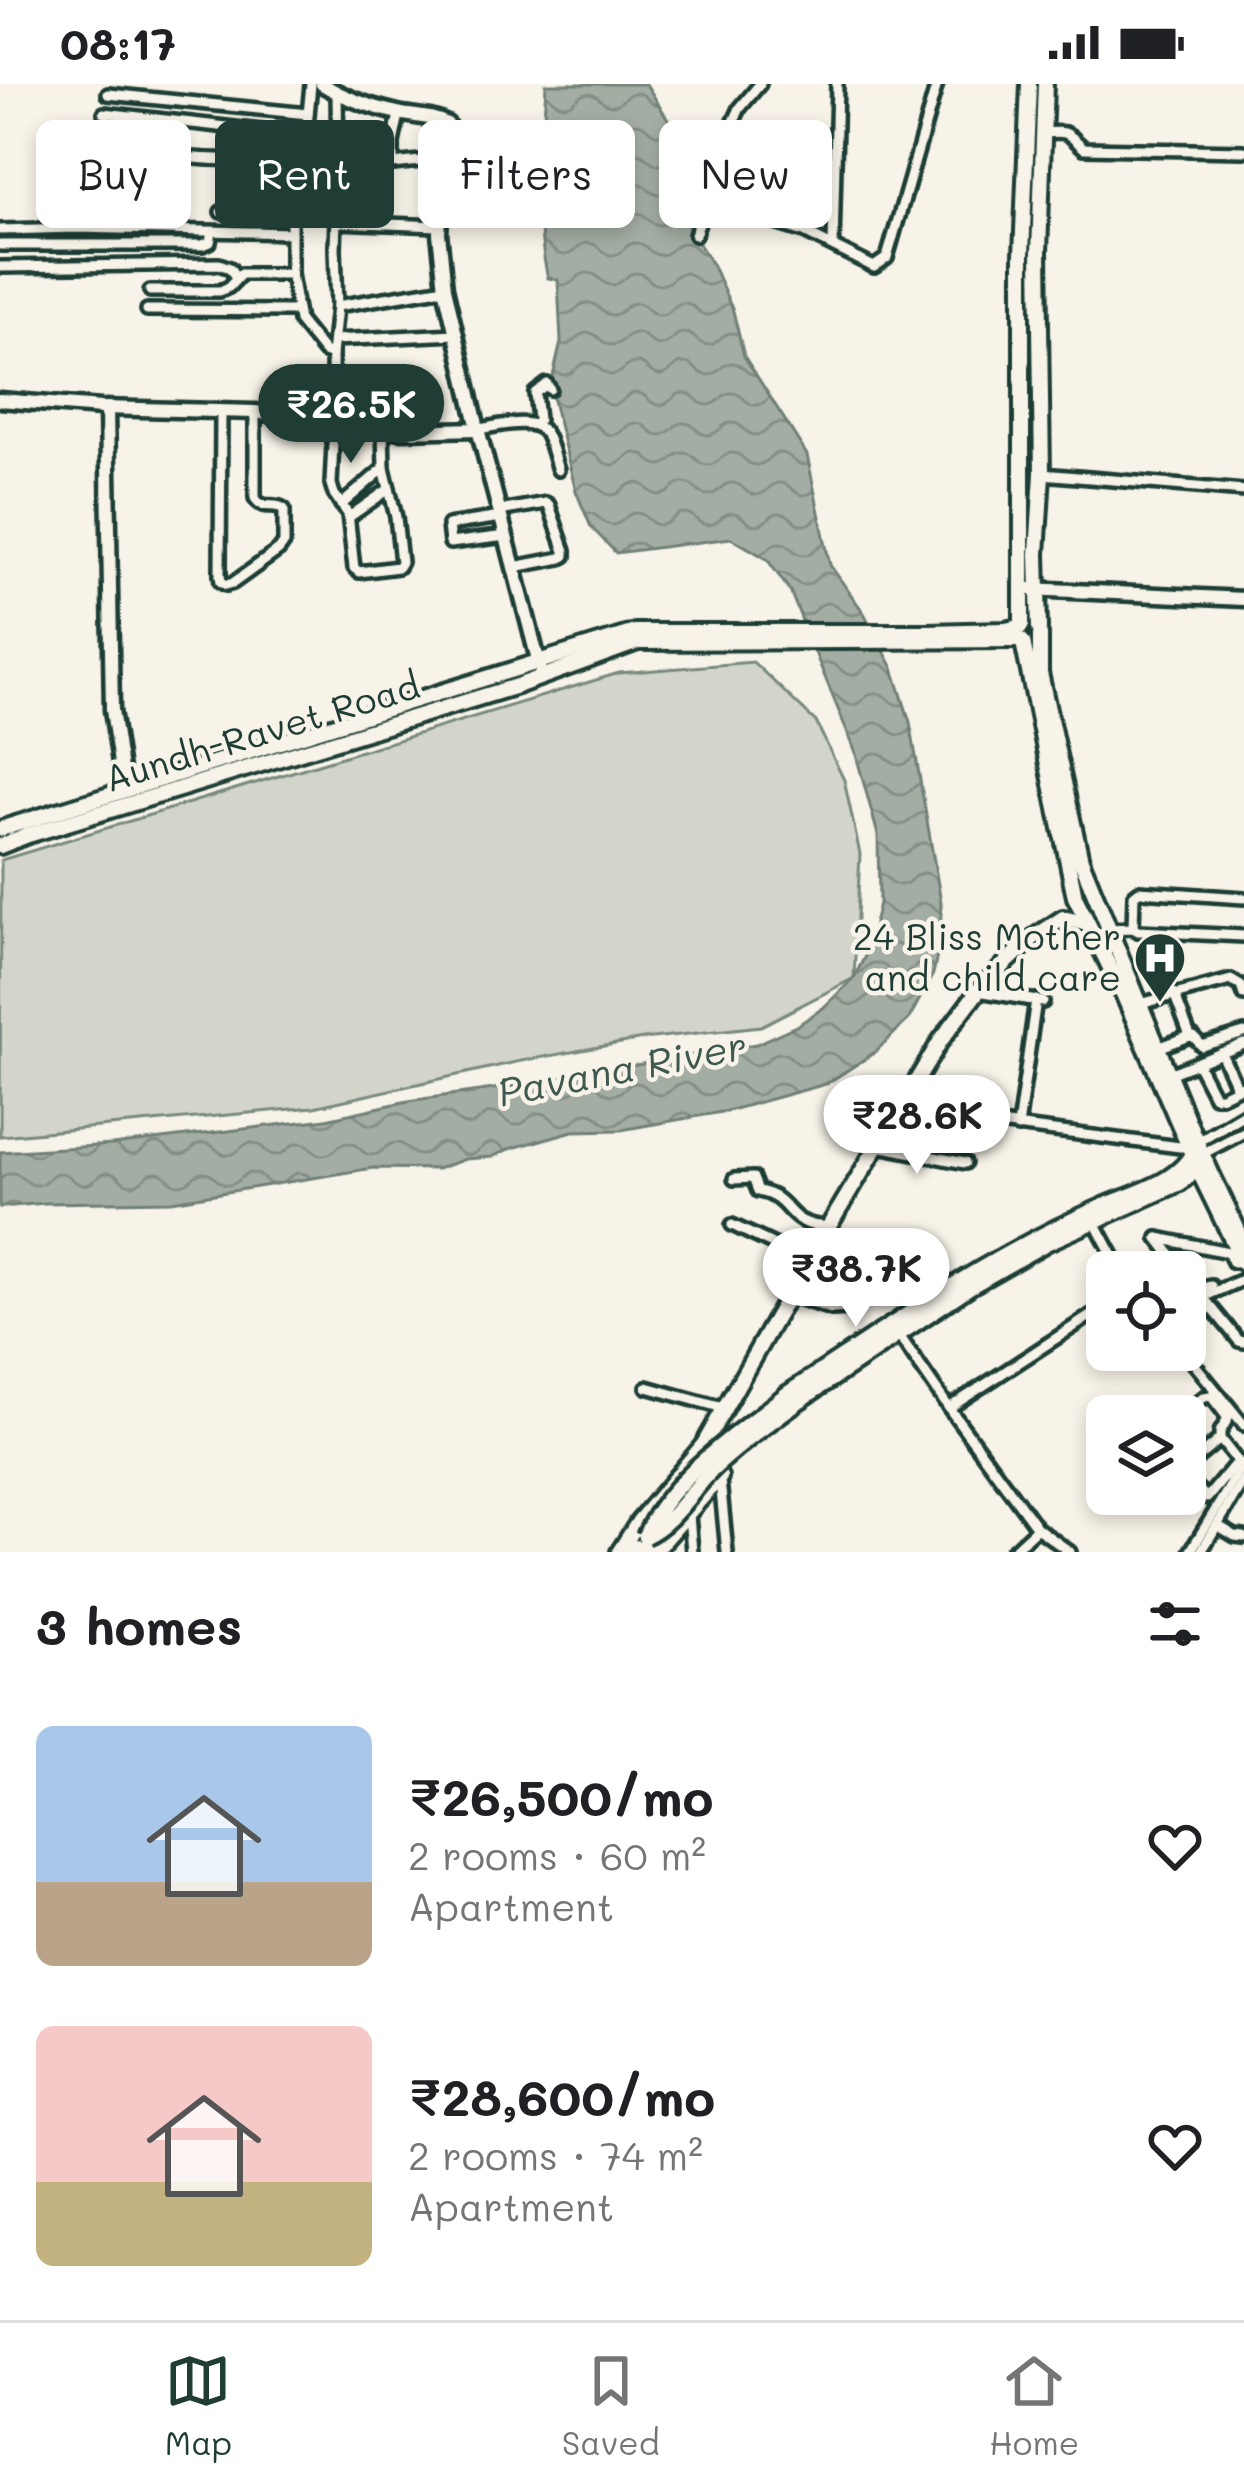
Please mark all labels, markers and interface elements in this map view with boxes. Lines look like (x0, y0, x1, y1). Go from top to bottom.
text: 08:17 (60, 13, 176, 71)
chip: Buy (36, 120, 191, 228)
chip: Rent (215, 120, 394, 228)
chip: Filters (418, 120, 635, 228)
chip: New (659, 120, 832, 228)
pin: ₹26.5K (253, 364, 449, 466)
text: ₹26.5K (285, 377, 417, 428)
street label: Aundh-Ravet Road (98, 660, 425, 801)
place label: 24 Bliss Mother and child care (853, 912, 1121, 1000)
hospital icon: 24 Bliss Mother and child care (1132, 930, 1188, 1004)
water label: Pavana River (493, 1018, 751, 1117)
pin: ₹28.6K (819, 1075, 1015, 1177)
text: ₹28.6K (850, 1088, 984, 1139)
pin: ₹38.7K (758, 1228, 954, 1330)
text: ₹38.7K (790, 1241, 922, 1292)
map controls (1086, 1251, 1206, 1515)
button: locate (1086, 1251, 1206, 1371)
button: layers (1086, 1395, 1206, 1515)
text: 3 homes (36, 1591, 242, 1658)
icon: filters (1142, 1591, 1208, 1657)
text: ₹26,500/mo (408, 1762, 713, 1829)
icon: home (132, 1774, 276, 1918)
icon: heart (1142, 1813, 1208, 1879)
text: 2 rooms · 60 m² (408, 1829, 706, 1880)
text: Apartment (408, 1880, 614, 1931)
text: ₹28,600/mo (408, 2062, 715, 2129)
icon: home (132, 2074, 276, 2218)
icon: heart (1142, 2113, 1208, 2179)
text: 2 rooms · 74 m² (408, 2129, 703, 2180)
text: Apartment (408, 2180, 614, 2231)
tab: Map (165, 2348, 232, 2463)
tab: Saved (562, 2348, 660, 2463)
tab: Home (989, 2348, 1079, 2463)

